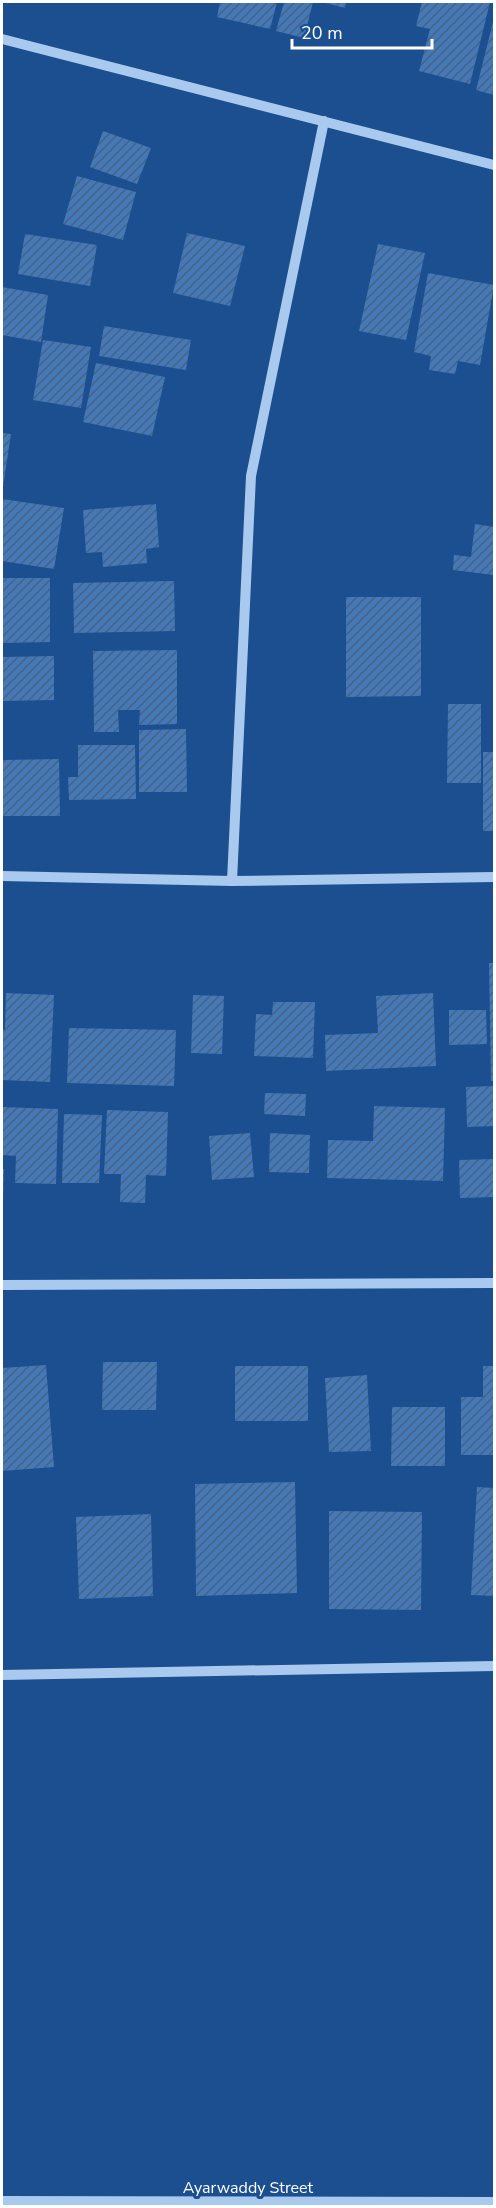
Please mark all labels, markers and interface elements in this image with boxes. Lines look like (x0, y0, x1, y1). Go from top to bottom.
scale bar (292, 12, 432, 50)
text: 20 m (301, 21, 343, 45)
street label: Ayarwaddy Street (183, 2177, 314, 2199)

